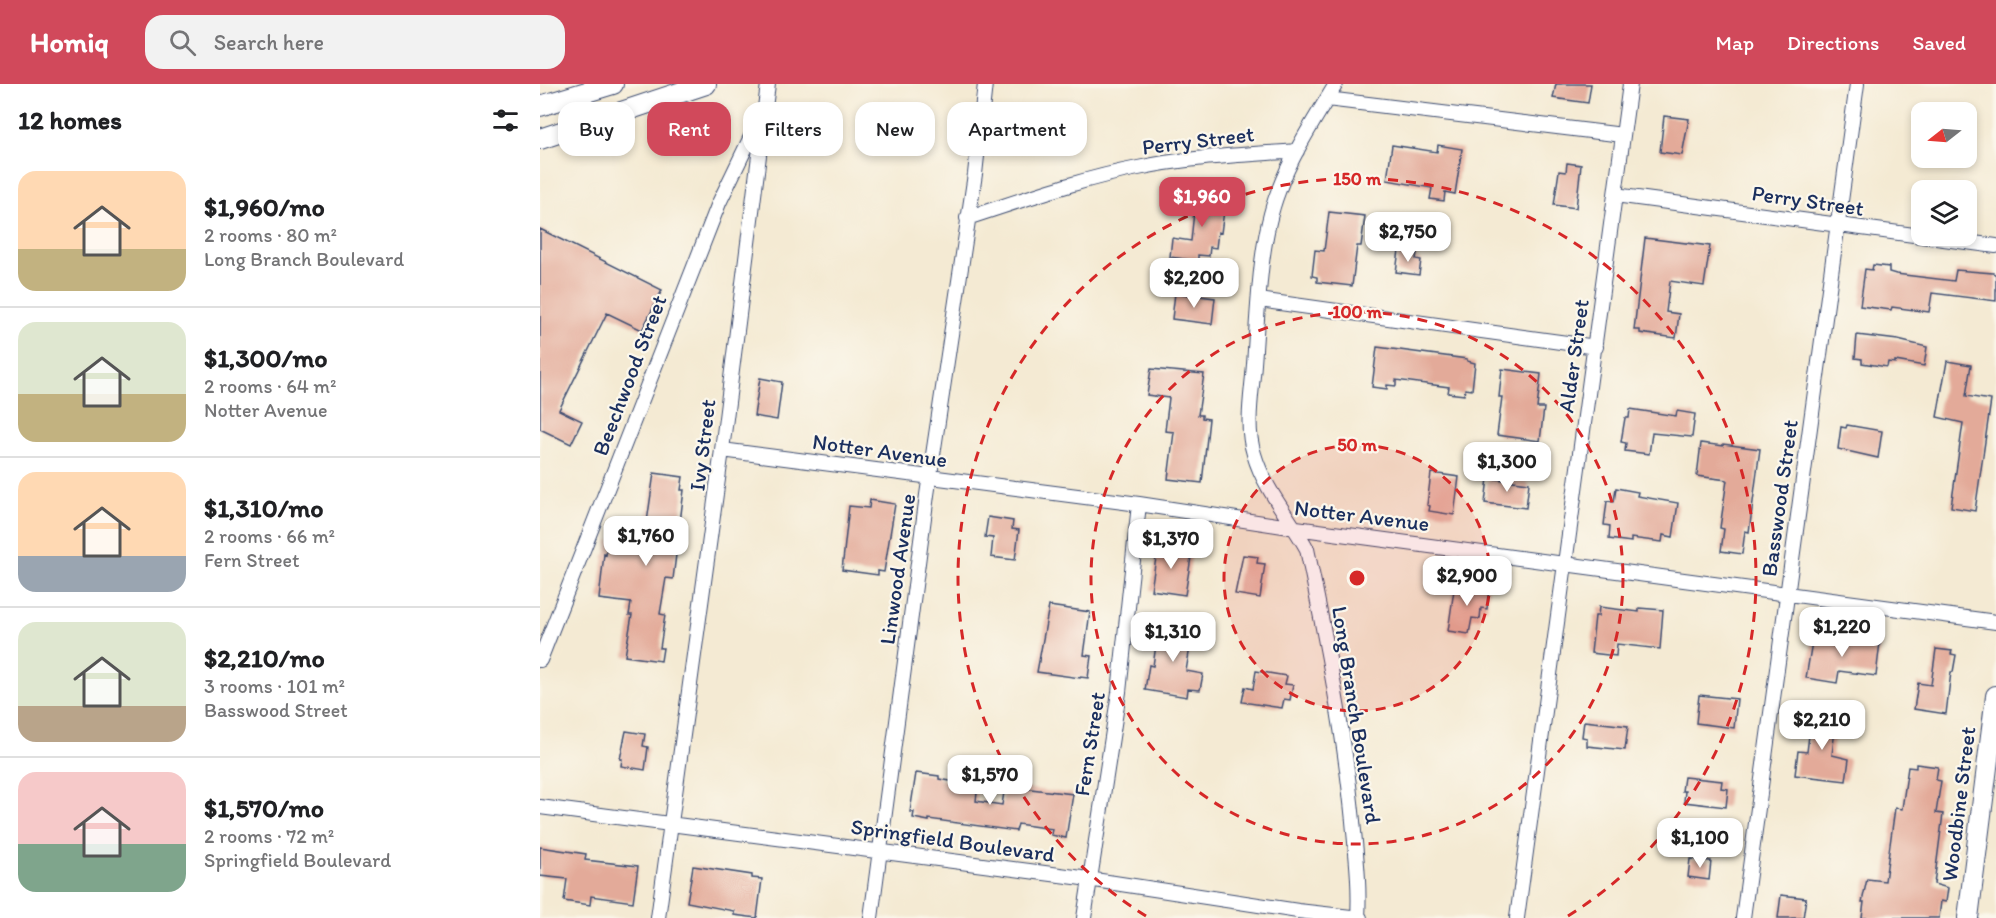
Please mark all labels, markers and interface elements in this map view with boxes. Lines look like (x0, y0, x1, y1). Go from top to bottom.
search box (145, 15, 565, 69)
text: Homiq (30, 25, 109, 59)
icon: search (166, 26, 199, 59)
text: Search here (214, 29, 324, 56)
text: Map (1716, 30, 1754, 55)
text: Directions (1787, 30, 1879, 55)
text: Saved (1912, 30, 1966, 55)
chip: Buy (558, 102, 635, 156)
chip: Rent (647, 102, 731, 156)
chip: Filters (743, 102, 843, 156)
chip: New (855, 102, 935, 156)
chip: Apartment (947, 102, 1087, 156)
north arrow (1911, 102, 1977, 168)
map controls (1911, 102, 1977, 246)
text: 12 homes (18, 104, 122, 136)
icon: filters (489, 104, 522, 137)
street label: Perry Street (1140, 120, 1256, 161)
text: 150 m (1333, 168, 1382, 190)
pin: $1,960 (1153, 177, 1251, 228)
street label: Perry Street (1750, 179, 1866, 222)
button: layers (1911, 180, 1977, 246)
text: $1,960 (1173, 184, 1231, 208)
text: $1,960/mo (204, 191, 325, 223)
icon: home (66, 195, 138, 267)
pin: $2,750 (1359, 212, 1457, 263)
text: $2,750 (1379, 219, 1437, 243)
text: 2 rooms · 80 m² (204, 223, 337, 247)
text: Long Branch Boulevard (204, 247, 404, 271)
pin: $2,200 (1145, 258, 1243, 309)
text: $2,200 (1164, 265, 1224, 289)
street label: Beechwood Street (586, 291, 673, 459)
street label: Alder Street (1552, 297, 1595, 415)
text: 100 m (1332, 301, 1383, 323)
text: $1,300/mo (204, 342, 328, 374)
icon: home (66, 346, 138, 418)
text: 2 rooms · 64 m² (204, 374, 336, 398)
text: Notter Avenue (204, 398, 328, 422)
street label: Ivy Street (683, 398, 722, 492)
street label: Basswood Street (1755, 418, 1804, 578)
street label: Notter Avenue (811, 428, 949, 473)
text: 50 m (1337, 434, 1378, 456)
pin: $1,300 (1458, 442, 1556, 493)
text: $1,300 (1477, 449, 1537, 473)
text: $1,310/mo (204, 492, 324, 524)
street label: Linwood Avenue (874, 492, 921, 646)
street label: Notter Avenue (1293, 494, 1431, 537)
icon: home (66, 496, 138, 568)
pin: $1,760 (597, 516, 695, 567)
pin: $1,370 (1122, 519, 1220, 570)
text: $1,760 (618, 523, 674, 547)
text: 2 rooms · 66 m² (204, 524, 335, 548)
text: $1,370 (1142, 526, 1200, 550)
text: Fern Street (204, 548, 299, 572)
pin: $2,900 (1418, 556, 1516, 607)
text: $2,900 (1437, 563, 1497, 587)
centre of rings (1347, 568, 1367, 588)
street label: Long Branch Boulevard (1326, 604, 1387, 826)
pin: $1,220 (1793, 607, 1891, 658)
pin: $1,310 (1124, 612, 1222, 663)
text: $1,220 (1813, 614, 1871, 638)
text: $1,310 (1145, 619, 1201, 643)
text: $2,210/mo (204, 642, 325, 674)
icon: home (66, 646, 138, 718)
text: 3 rooms · 101 m² (204, 674, 345, 698)
street label: Fern Street (1068, 690, 1111, 798)
text: Basswood Street (204, 698, 348, 722)
pin: $2,210 (1773, 700, 1871, 751)
text: $2,210 (1793, 707, 1851, 731)
street label: Woodbine Street (1936, 725, 1981, 883)
pin: $1,570 (941, 755, 1039, 806)
text: $1,570 (962, 762, 1018, 786)
text: $1,570/mo (204, 792, 324, 824)
icon: home (66, 796, 138, 868)
street label: Springfield Boulevard (849, 813, 1057, 868)
pin: $1,100 (1651, 818, 1749, 869)
text: 2 rooms · 72 m² (204, 824, 334, 848)
text: $1,100 (1671, 825, 1729, 849)
text: Springfield Boulevard (204, 848, 391, 872)

